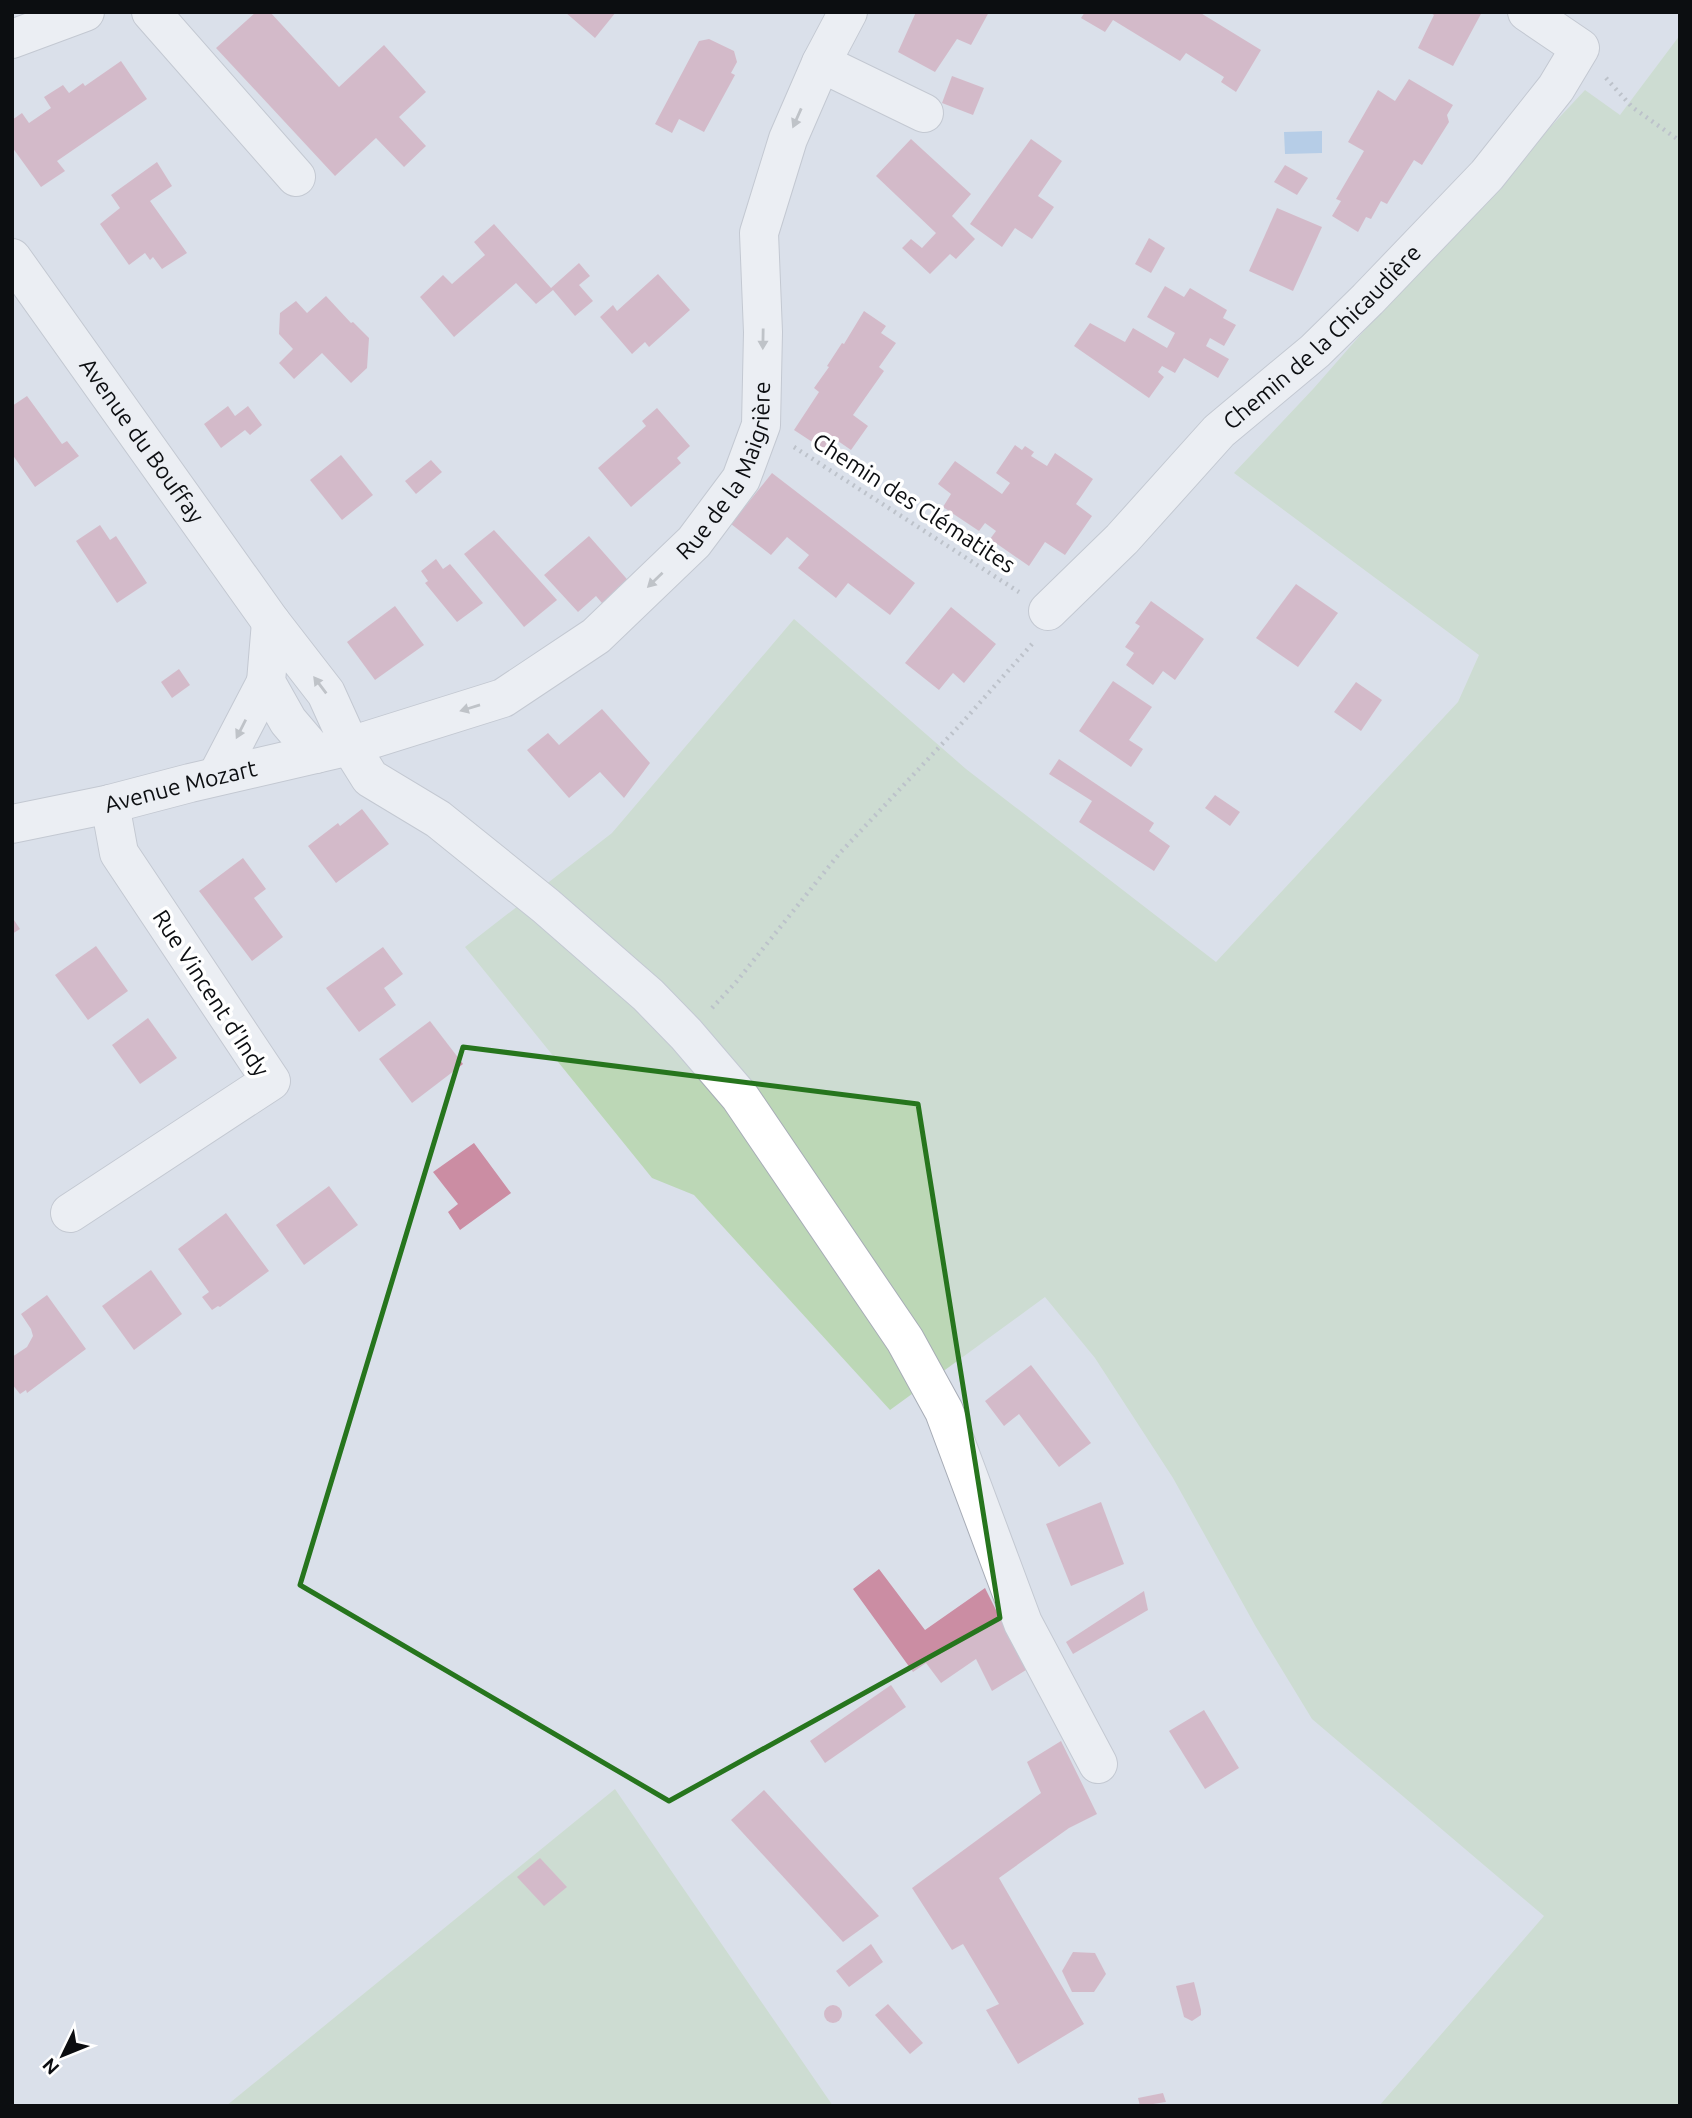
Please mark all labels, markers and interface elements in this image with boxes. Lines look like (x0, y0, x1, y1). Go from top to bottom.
one-way arrow (791, 107, 802, 128)
street label: Chemin de la Chicaudière (1218, 239, 1425, 434)
one-way arrow (757, 328, 769, 350)
street label: Avenue du Bouffay (75, 353, 209, 527)
street label: Rue de la Maigrière (671, 381, 774, 564)
street label: Chemin des Clématites (809, 428, 1020, 577)
one-way arrow (647, 571, 664, 587)
one-way arrow (313, 676, 327, 694)
one-way arrow (460, 703, 481, 714)
one-way arrow (236, 719, 247, 739)
street label: Avenue Mozart (102, 755, 259, 817)
street label: Rue Vincent d'Indy (148, 905, 274, 1080)
north arrow (28, 2020, 98, 2090)
text: N (38, 2054, 63, 2079)

